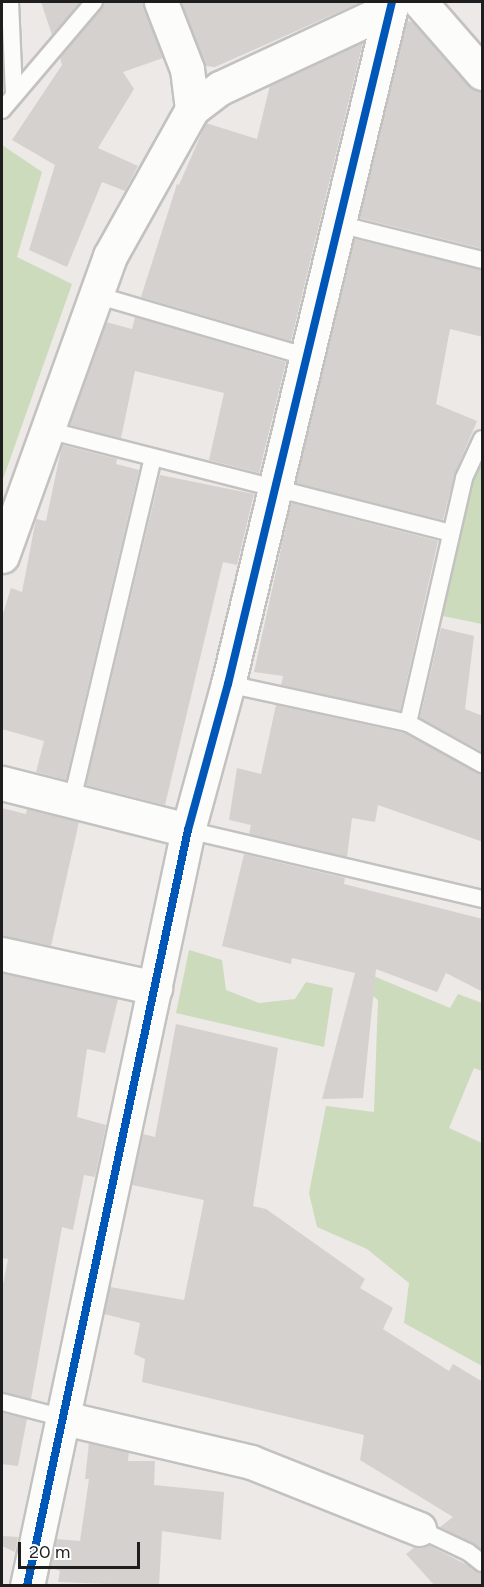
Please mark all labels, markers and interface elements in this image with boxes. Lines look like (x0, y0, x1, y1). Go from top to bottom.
scale bar (21, 1530, 142, 1568)
text: 20 m (29, 1541, 70, 1563)

